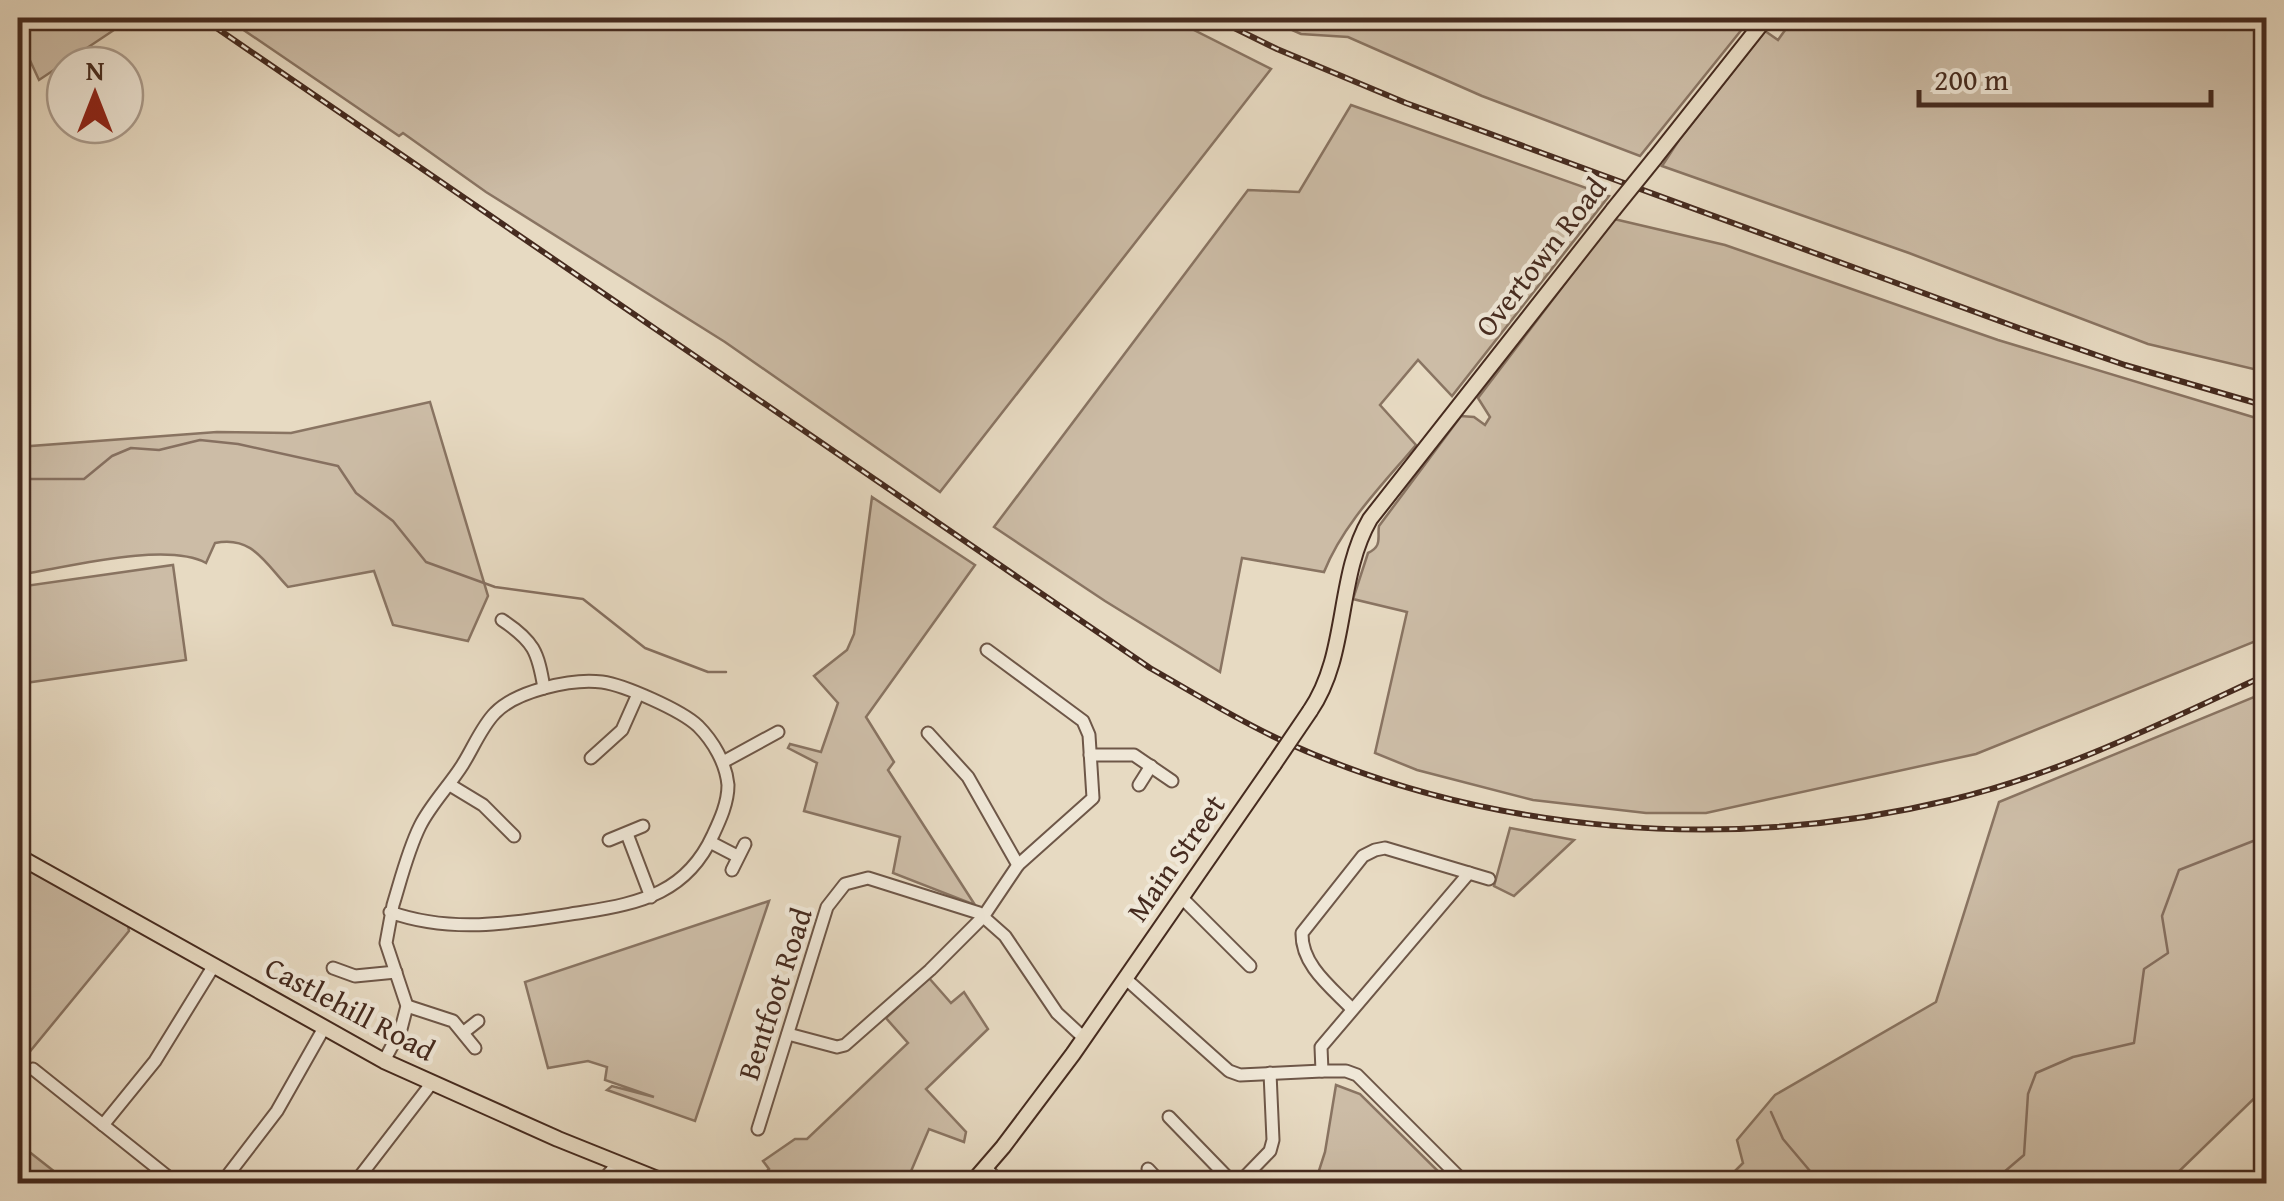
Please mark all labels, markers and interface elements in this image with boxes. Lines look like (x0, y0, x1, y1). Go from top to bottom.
north arrow (45, 45, 145, 145)
scale bar (1919, 45, 2212, 107)
text: N (86, 49, 105, 90)
text: 200 m (1934, 57, 2009, 101)
street label: Overtown Road (1464, 167, 1617, 346)
street label: Main Street (1115, 784, 1235, 930)
street label: Bentfoot Road (726, 902, 823, 1085)
street label: Castlehill Road (258, 945, 443, 1071)

